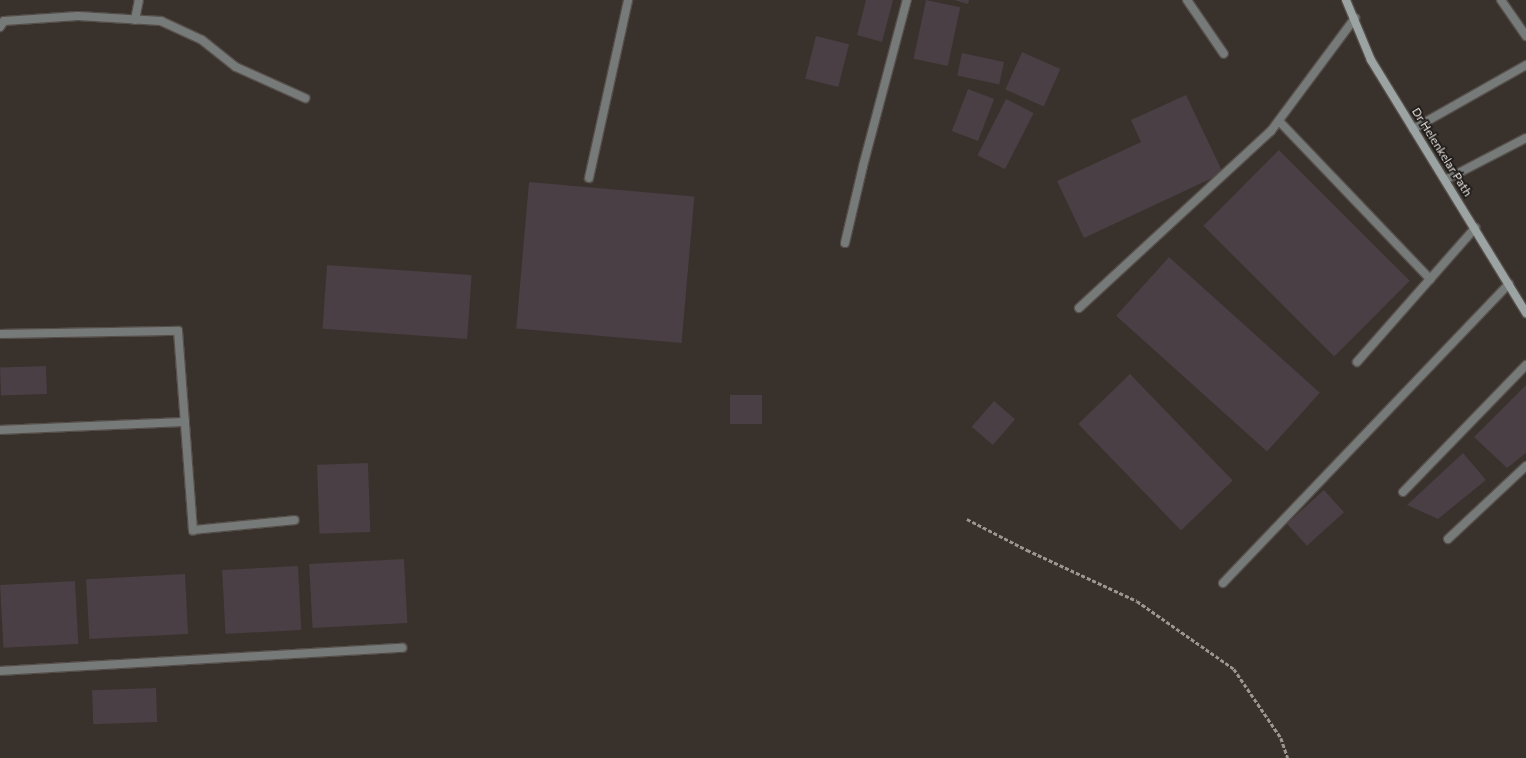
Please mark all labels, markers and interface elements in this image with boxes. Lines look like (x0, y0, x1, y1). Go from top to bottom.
street label: Dr Helenkelar Path (1409, 105, 1475, 199)

